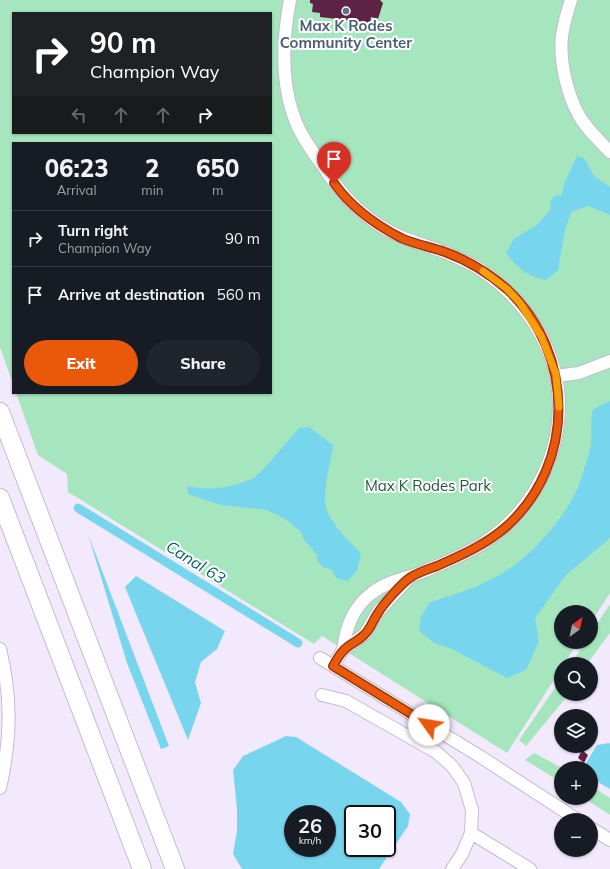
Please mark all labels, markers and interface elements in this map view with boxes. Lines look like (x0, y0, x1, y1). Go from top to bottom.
marker: Max K Rodes Community Center (341, 6, 351, 16)
place label: Max K Rodes Community Center (280, 16, 412, 52)
text: 90 m (90, 25, 156, 60)
icon: right (24, 28, 76, 80)
text: Champion Way (90, 60, 219, 83)
icon: left (68, 104, 90, 126)
icon: ahead (110, 104, 132, 126)
icon: ahead (152, 104, 174, 126)
icon: right (194, 104, 216, 126)
pin (317, 142, 351, 183)
icon: arrive (323, 148, 345, 170)
text: 06:23 (45, 153, 109, 183)
text: 2 (145, 153, 160, 183)
text: 650 (196, 153, 239, 183)
text: Arrival (57, 182, 97, 198)
text: min (141, 182, 163, 198)
text: m (212, 182, 223, 198)
text: Turn right (58, 221, 128, 240)
icon: right (24, 228, 46, 250)
text: 90 m (225, 229, 260, 248)
text: Champion Way (58, 240, 151, 256)
icon: arrive (24, 284, 46, 306)
text: Arrive at destination (58, 285, 205, 304)
text: 560 m (217, 285, 261, 304)
button: Exit (24, 340, 138, 386)
button: Share (146, 340, 260, 386)
park label: Max K Rodes Park (365, 476, 491, 495)
water label: Canal 63 (163, 536, 230, 588)
north arrow (554, 605, 598, 649)
map controls (554, 605, 598, 857)
button: search (554, 657, 598, 701)
position arrow (408, 704, 450, 746)
button: layers (554, 709, 598, 753)
button: + (554, 761, 598, 805)
speed limit sign: 30 (344, 805, 396, 857)
text: 26 (298, 813, 322, 838)
button: − (554, 813, 598, 857)
text: km/h (299, 834, 321, 847)

